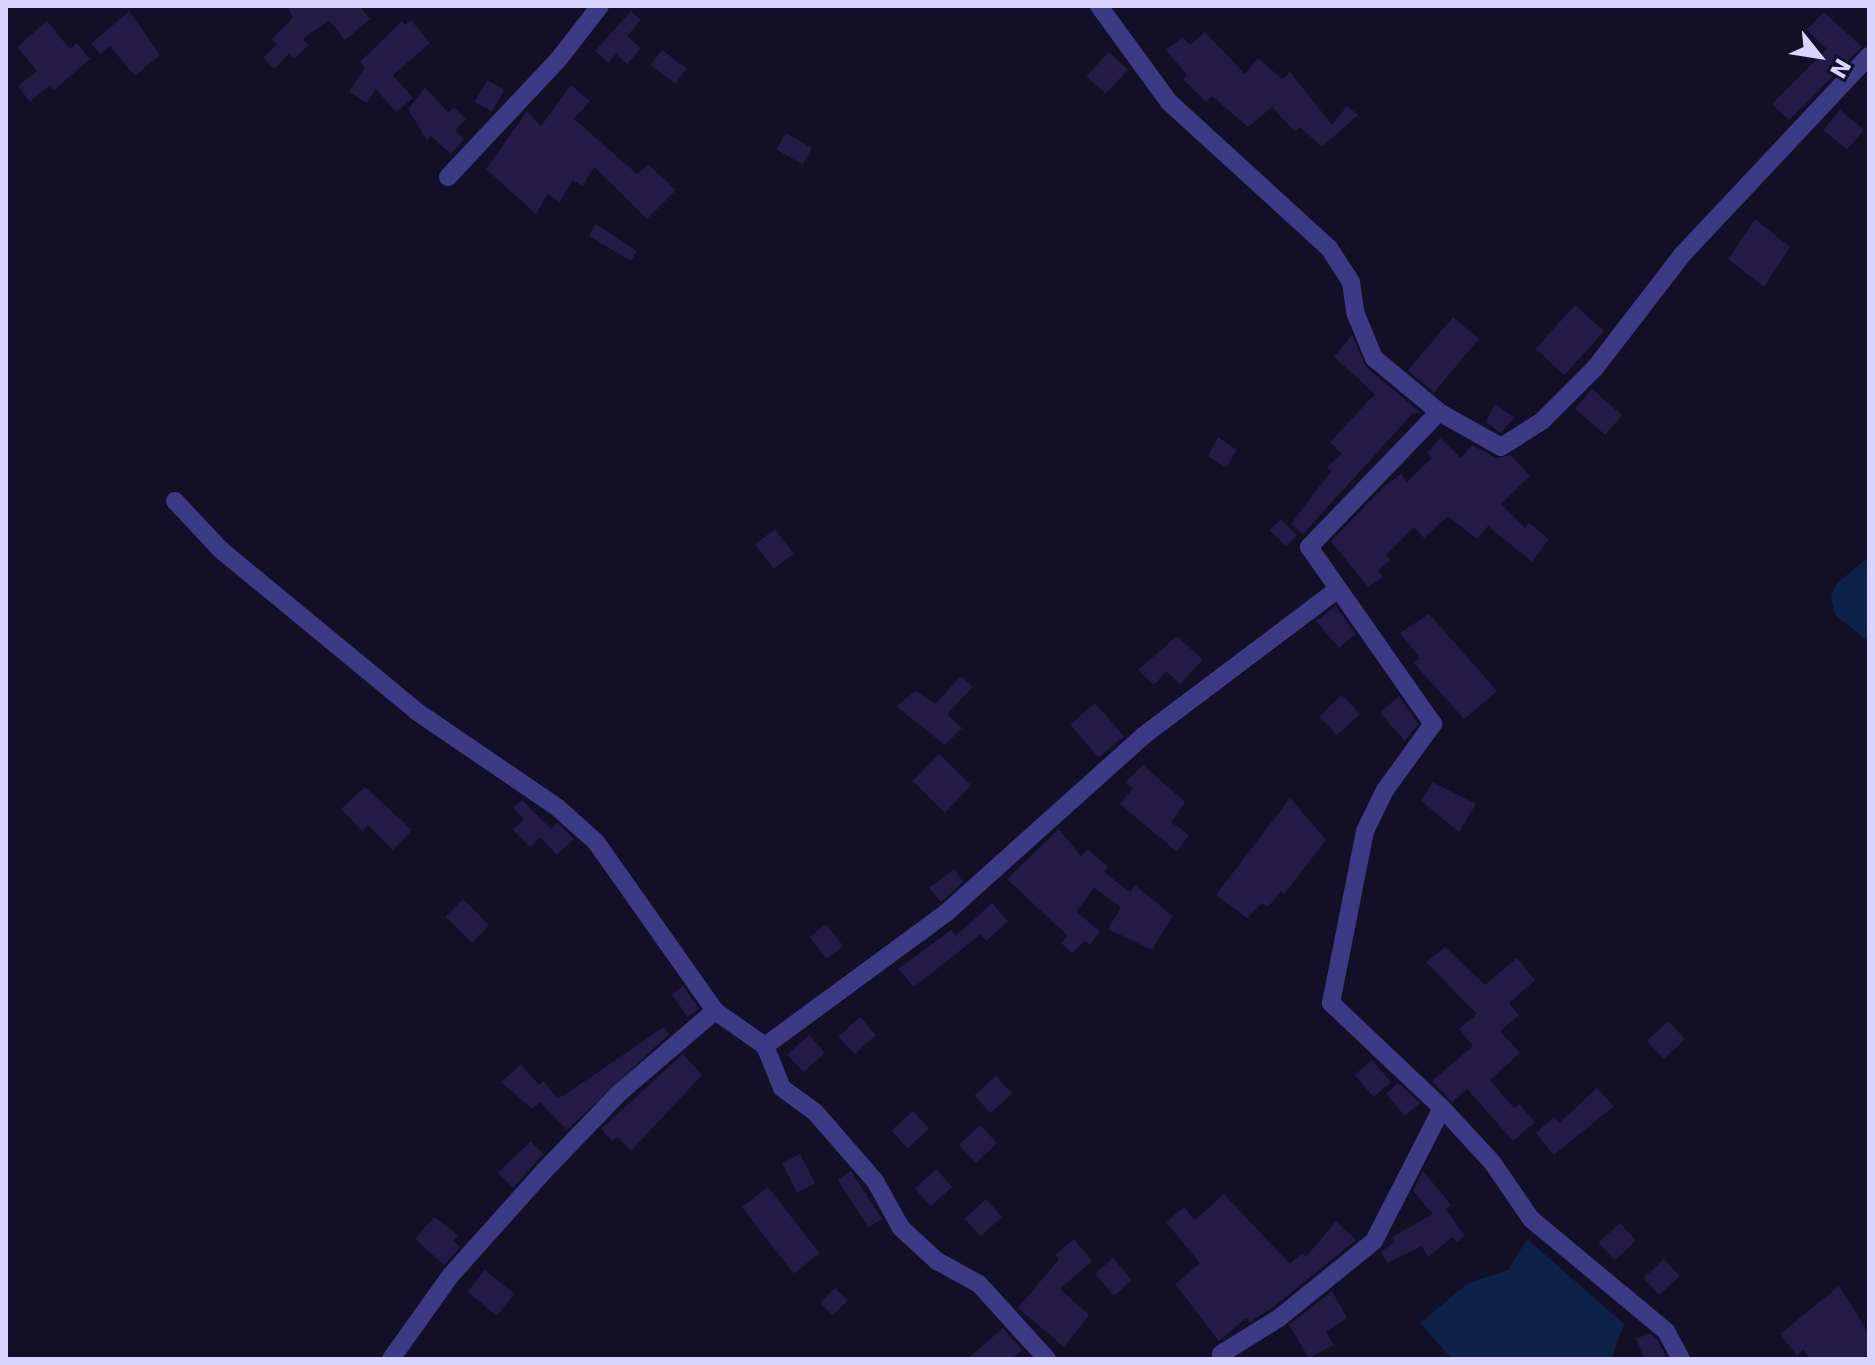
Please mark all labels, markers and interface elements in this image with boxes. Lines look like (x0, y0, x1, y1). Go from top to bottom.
north arrow (1779, 16, 1859, 96)
text: N (1825, 54, 1856, 82)

